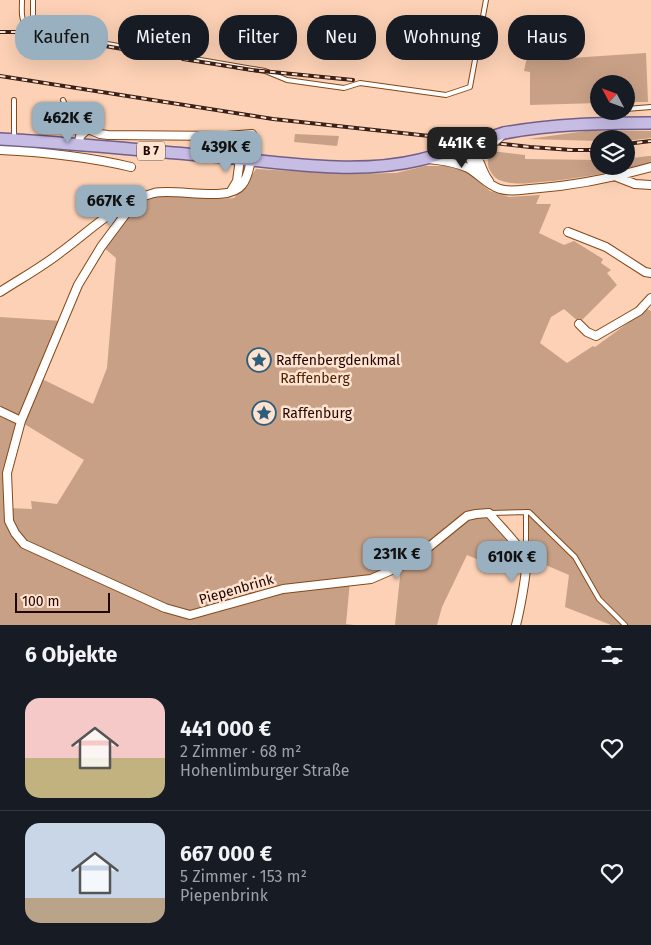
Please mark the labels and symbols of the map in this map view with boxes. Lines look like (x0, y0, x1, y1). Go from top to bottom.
north arrow (590, 75, 635, 120)
pin: 462K € (27, 102, 109, 144)
pin: 441K € (421, 126, 503, 169)
pin: 439K € (185, 130, 267, 173)
road number: B 7 (137, 142, 165, 160)
pin: 667K € (70, 184, 152, 227)
place icon: Raffenbergdenkmal (246, 347, 272, 373)
place label: Raffenbergdenkmal (276, 352, 400, 369)
park label: Raffenberg (280, 370, 350, 387)
place icon: Raffenburg (251, 400, 277, 426)
place label: Raffenburg (282, 405, 353, 422)
pin: 231K € (356, 538, 438, 580)
pin: 610K € (471, 540, 553, 583)
street label: Piepenbrink (197, 570, 276, 608)
scale bar (15, 590, 110, 613)

